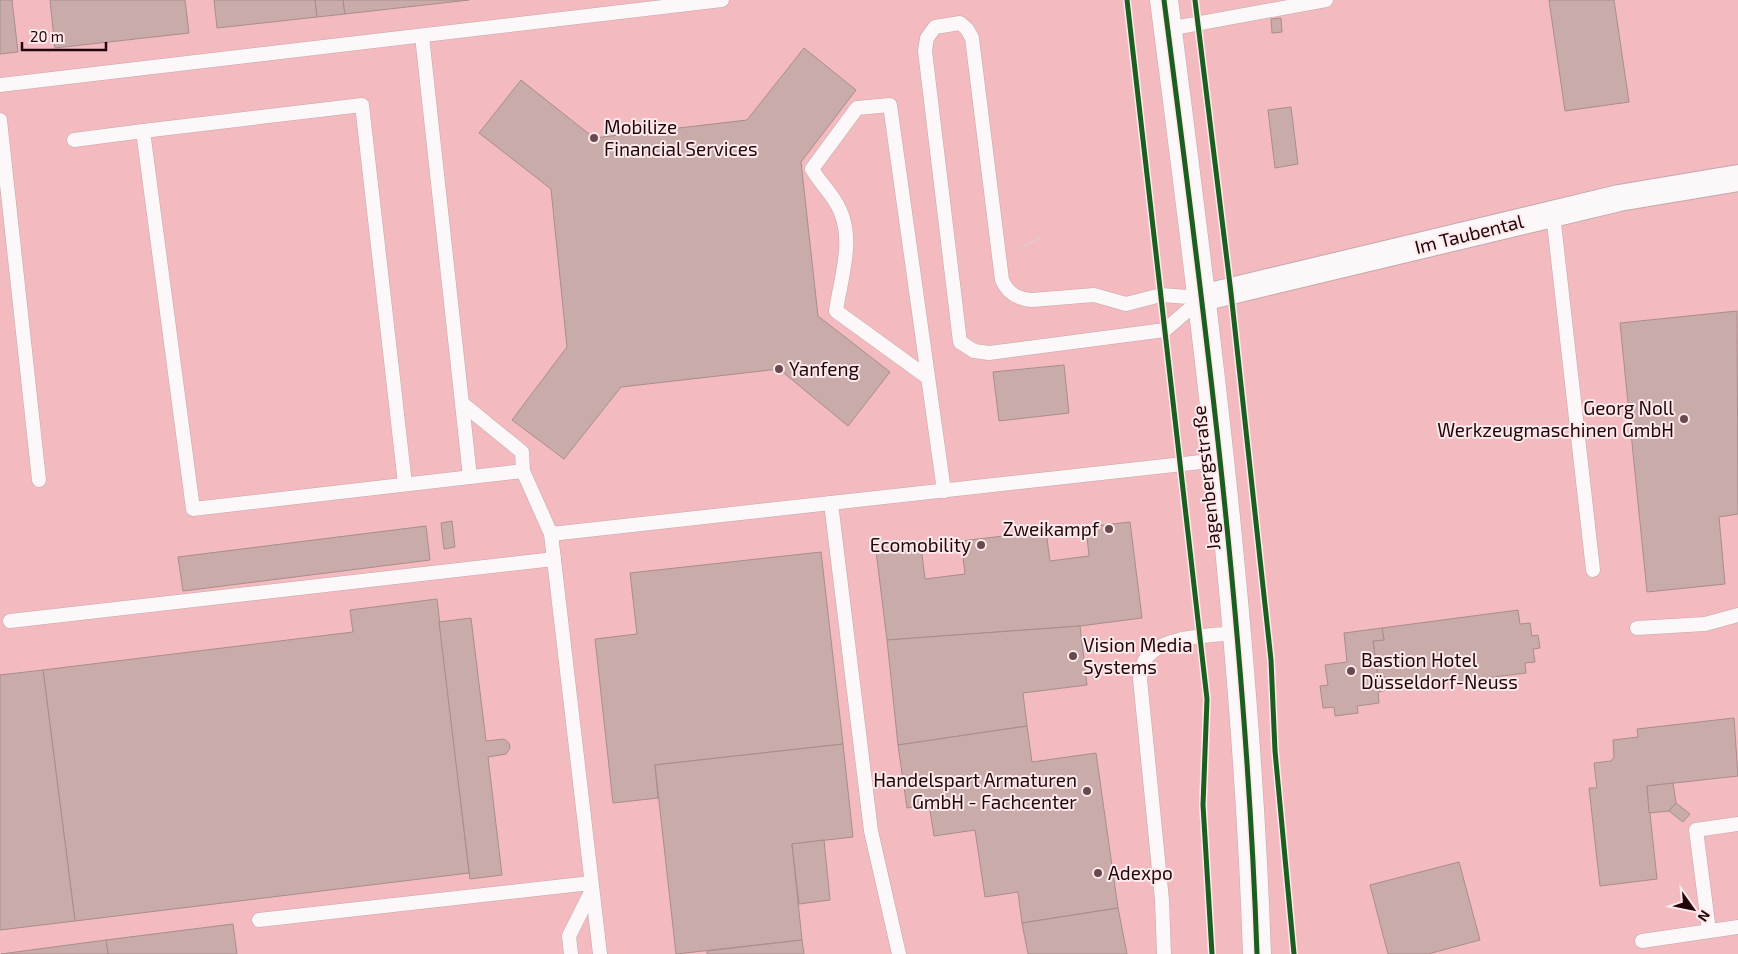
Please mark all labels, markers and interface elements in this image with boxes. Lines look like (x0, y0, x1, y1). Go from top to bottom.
scale bar (22, 20, 106, 52)
text: 20 m (30, 27, 64, 45)
place label: Mobilize Financial Services (604, 115, 758, 160)
marker: Mobilize Financial Services (588, 132, 600, 144)
street label: Im Taubental (1412, 209, 1526, 258)
place label: Yanfeng (789, 357, 860, 380)
marker: Yanfeng (773, 363, 785, 375)
place label: Georg Noll Werkzeugmaschinen GmbH (1437, 396, 1674, 441)
street label: Jagenbergstraße (1186, 404, 1225, 552)
marker: Georg Noll Werkzeugmaschinen GmbH (1678, 413, 1690, 425)
place label: Zweikampf (1003, 517, 1100, 540)
marker: Zweikampf (1103, 523, 1115, 535)
place label: Ecomobility (870, 533, 971, 556)
marker: Ecomobility (975, 539, 987, 551)
place label: Vision Media Systems (1083, 633, 1193, 678)
place label: Bastion Hotel Düsseldorf-Neuss (1361, 648, 1518, 693)
marker: Vision Media Systems (1067, 650, 1079, 662)
marker: Bastion Hotel Düsseldorf-Neuss (1345, 665, 1357, 677)
place label: Handelspart Armaturen GmbH - Fachcenter (873, 768, 1077, 813)
marker: Handelspart Armaturen GmbH - Fachcenter (1081, 785, 1093, 797)
place label: Adexpo (1108, 861, 1173, 884)
marker: Adexpo (1092, 867, 1104, 879)
north arrow (1668, 884, 1718, 934)
text: N (1694, 907, 1714, 925)

